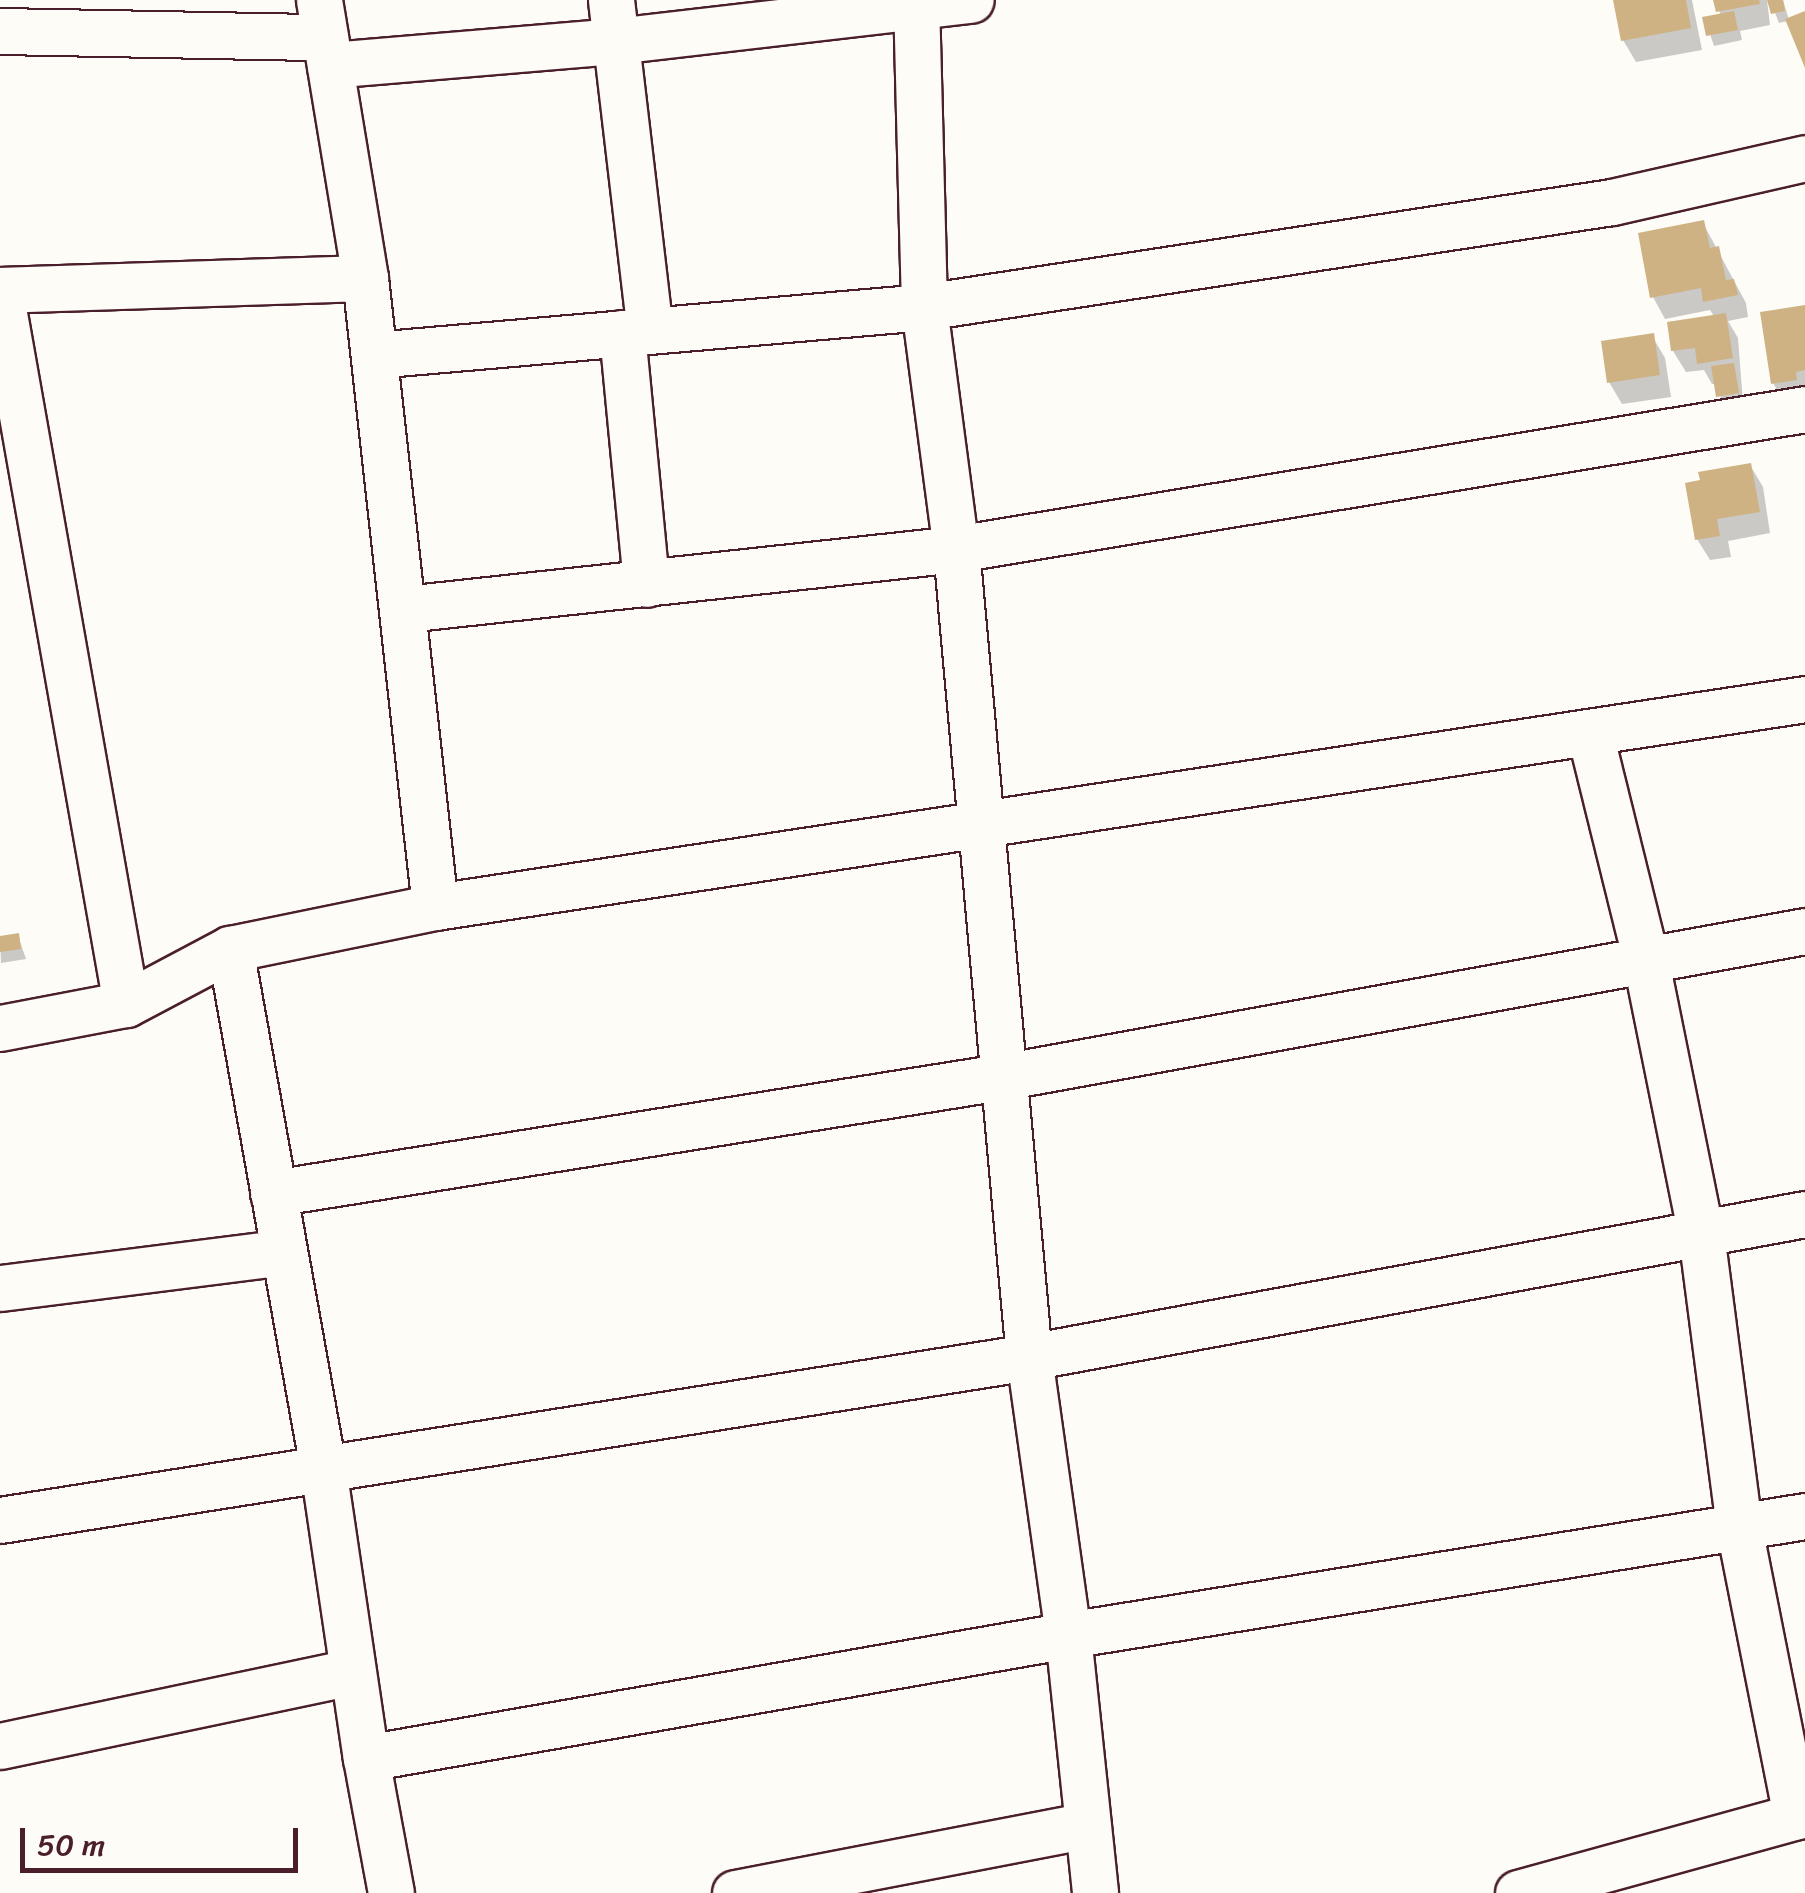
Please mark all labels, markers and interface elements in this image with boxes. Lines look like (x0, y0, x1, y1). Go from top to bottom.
scale bar (25, 1808, 302, 1870)
text: 50 m (37, 1818, 105, 1872)

